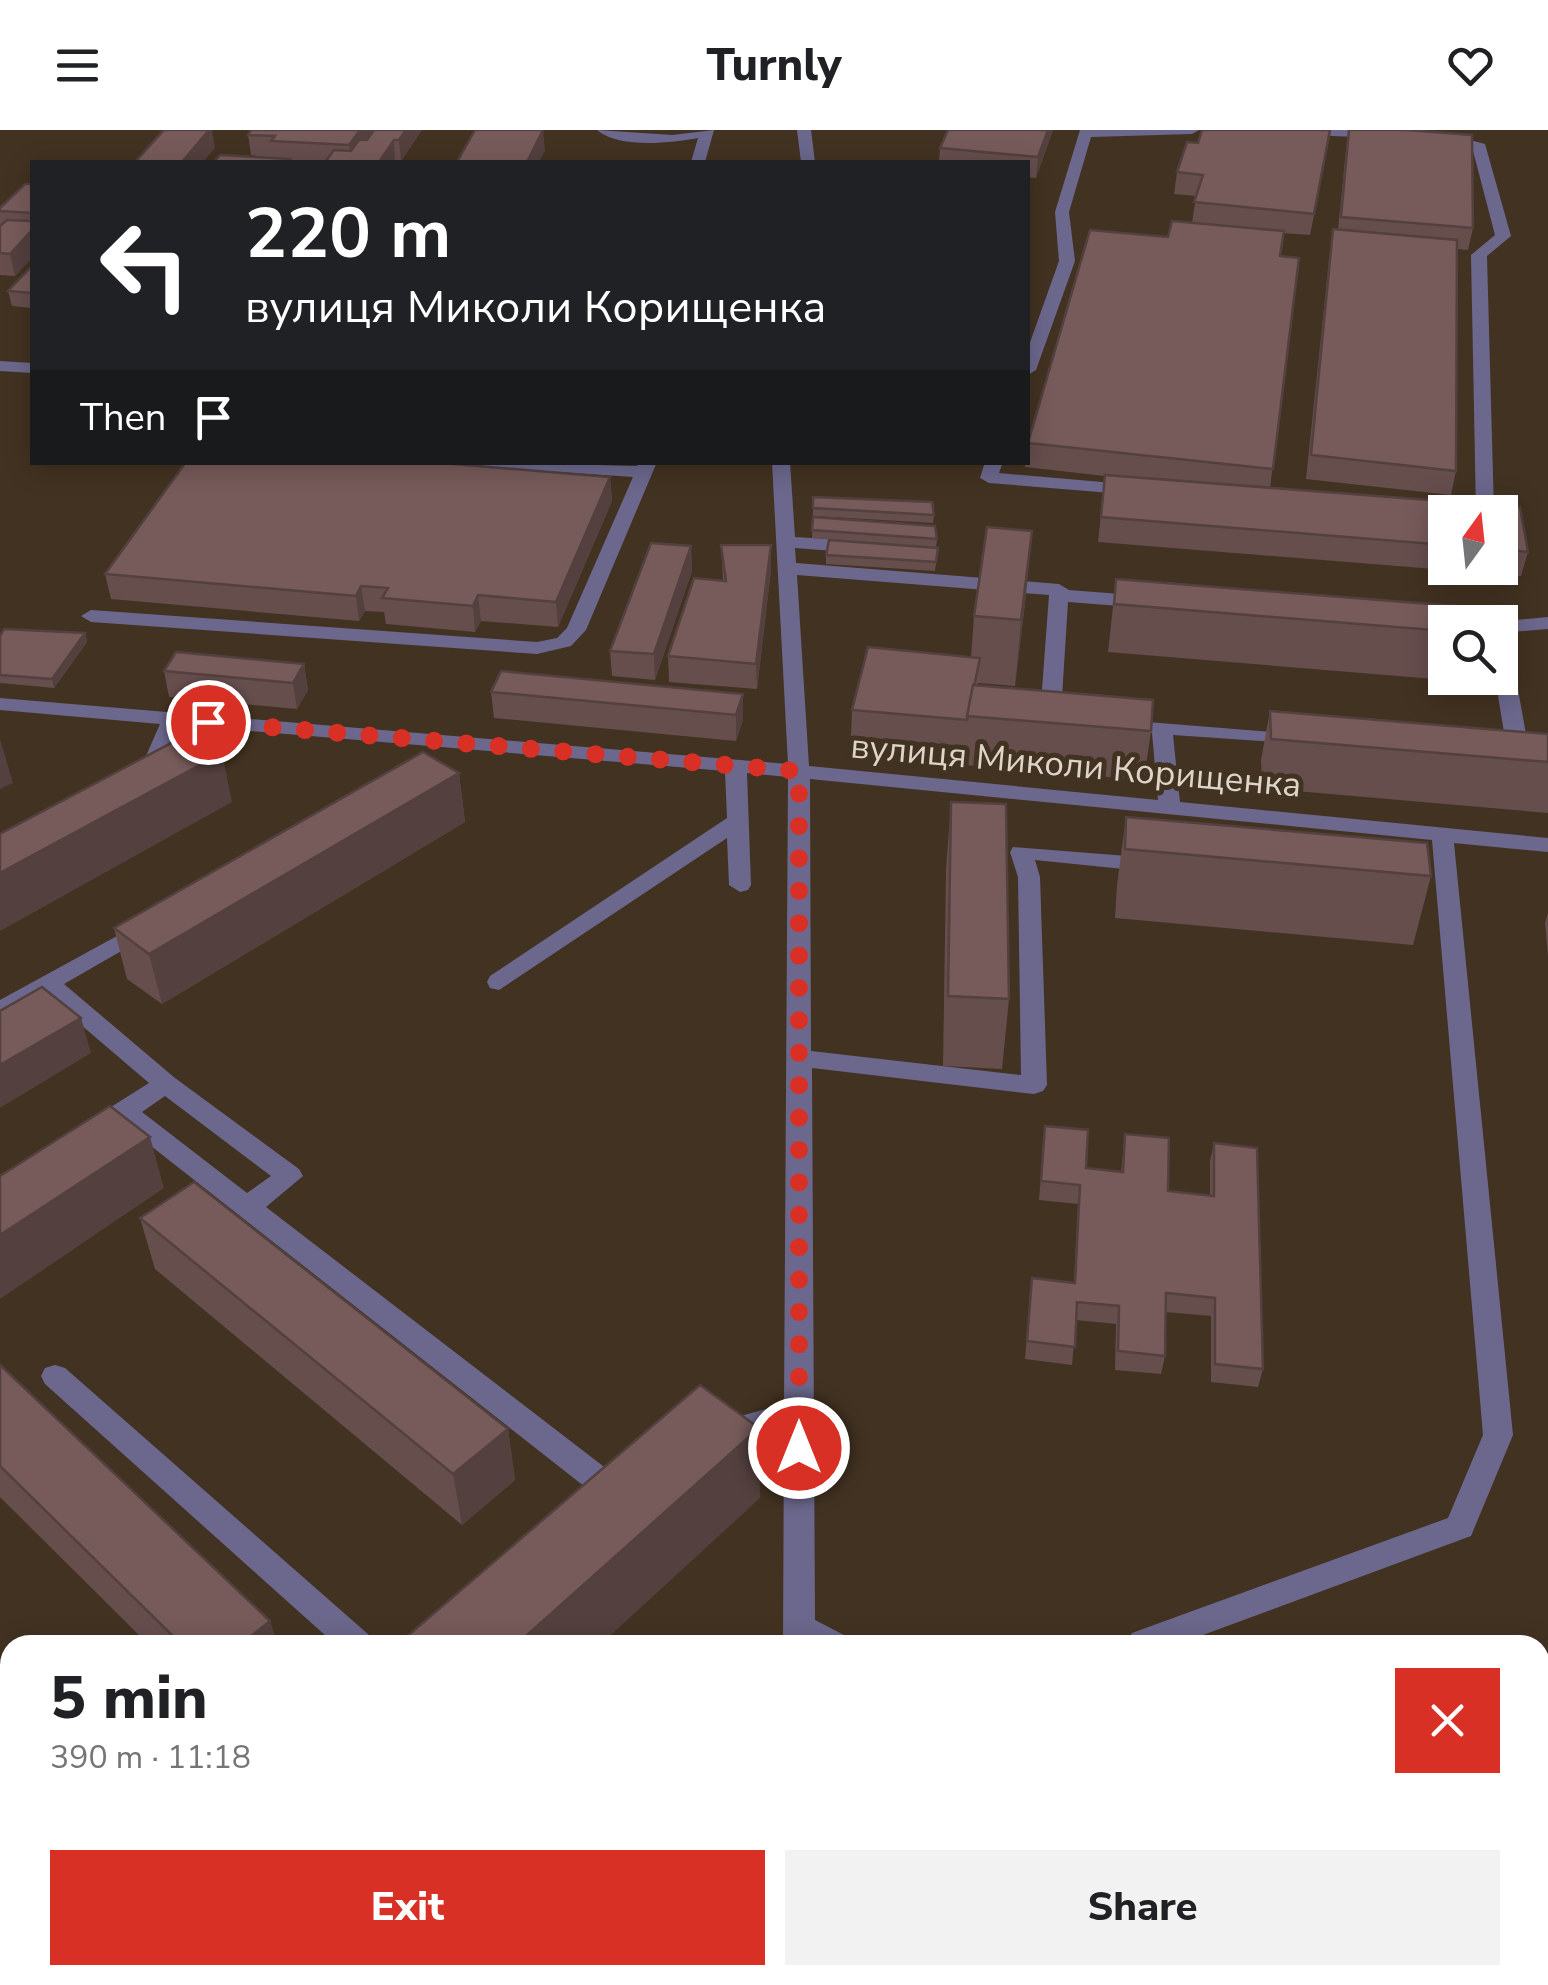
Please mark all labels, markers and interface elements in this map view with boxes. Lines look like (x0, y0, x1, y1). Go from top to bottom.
text: Turnly (706, 35, 842, 96)
icon: menu (50, 38, 105, 93)
icon: heart (1443, 38, 1498, 93)
text: 220 m (245, 186, 451, 282)
icon: left (80, 200, 210, 330)
text: вулиця Миколи Корищенка (245, 277, 827, 338)
icon: arrive (186, 390, 241, 445)
text: Then (80, 392, 166, 443)
north arrow (1428, 495, 1518, 585)
map controls (1428, 495, 1518, 695)
button: search (1428, 605, 1518, 695)
pin (166, 680, 251, 765)
icon: arrive (181, 695, 236, 750)
street label: вулиця Миколи Корищенка (849, 722, 1303, 809)
position arrow (747, 1396, 851, 1500)
text: 5 min (50, 1657, 208, 1739)
button: close (1395, 1668, 1500, 1773)
text: 390 m · 11:18 (50, 1736, 251, 1779)
button: Exit (50, 1850, 765, 1965)
button: Share (785, 1850, 1500, 1965)

